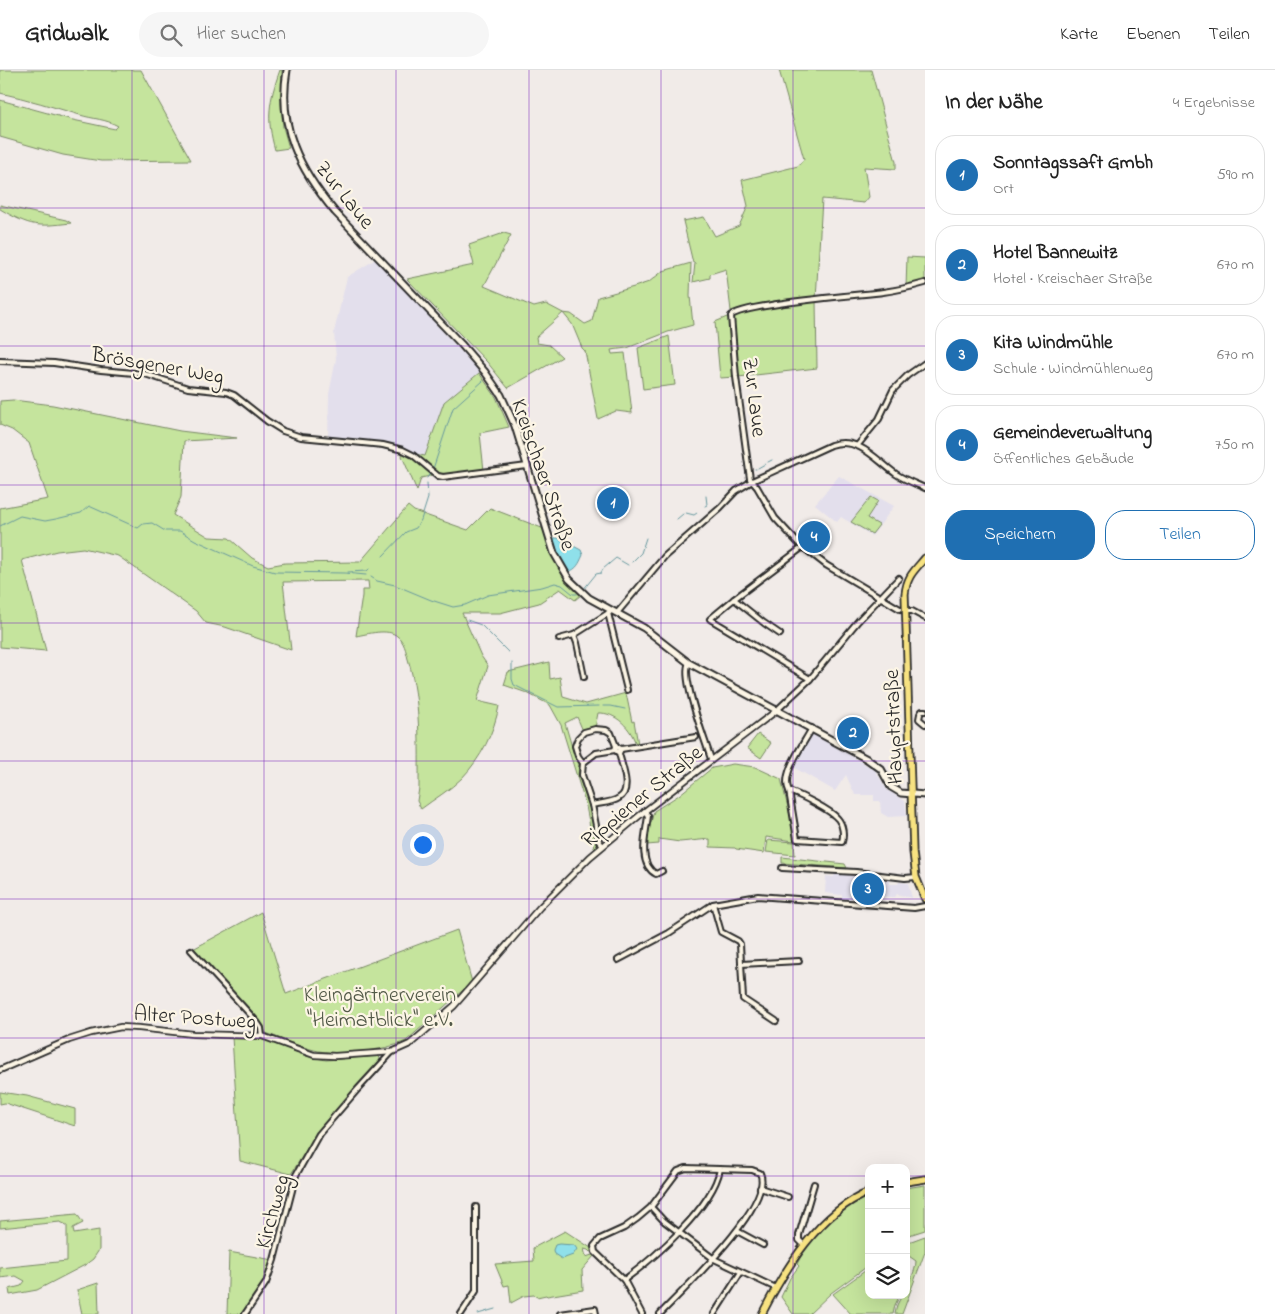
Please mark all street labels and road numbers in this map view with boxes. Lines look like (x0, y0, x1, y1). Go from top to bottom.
street label: Zur Laue (306, 155, 381, 237)
street label: Brösgener Weg (88, 339, 226, 395)
street label: Zur Laue (732, 356, 774, 439)
street label: Kreischaer Straße (501, 395, 583, 555)
street label: Hauptstraße (877, 669, 913, 785)
street label: Rippiener Straße (575, 738, 711, 856)
street label: Alter Postweg (133, 999, 257, 1040)
street label: Kirchweg (248, 1171, 301, 1253)

